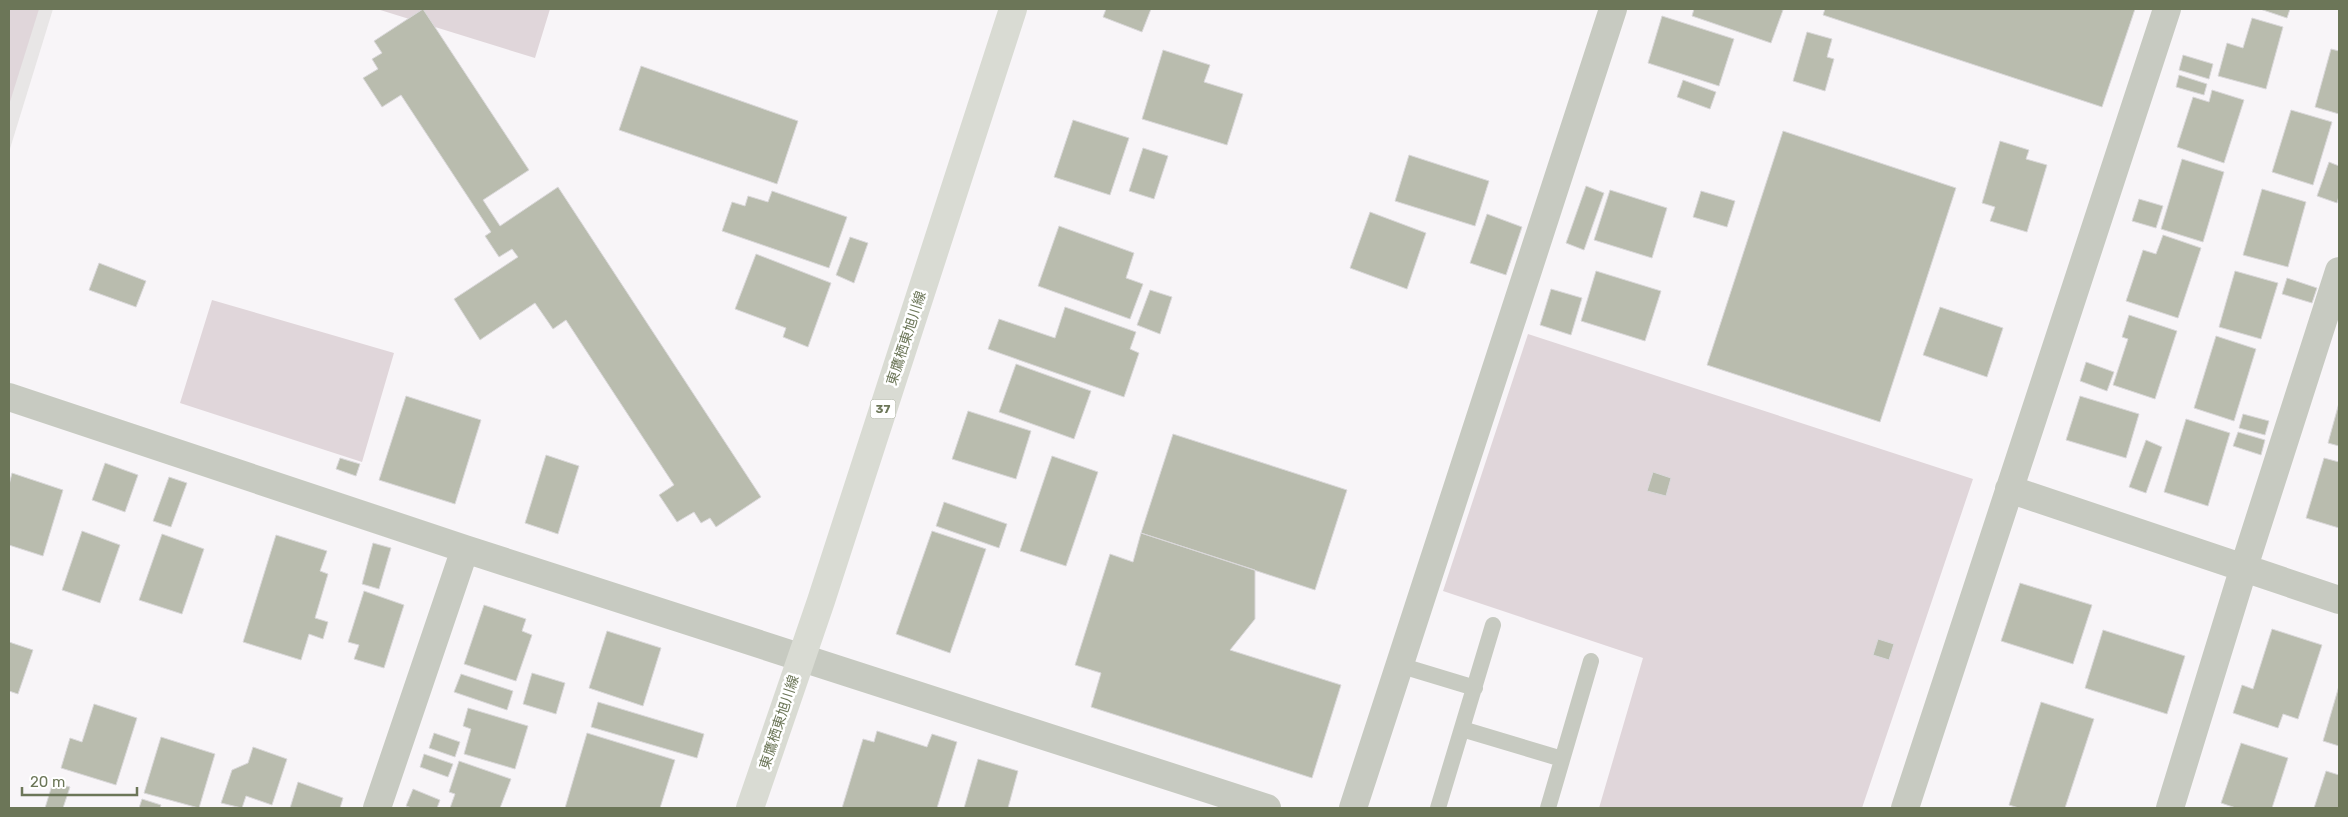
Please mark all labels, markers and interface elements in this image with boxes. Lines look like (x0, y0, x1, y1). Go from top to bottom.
street label: 東鷹栖東旭川線 (883, 289, 930, 387)
road number: 37 (870, 399, 896, 418)
street label: 東鷹栖東旭川線 (756, 673, 803, 771)
scale bar (22, 764, 138, 796)
text: 20 m (30, 773, 65, 791)

